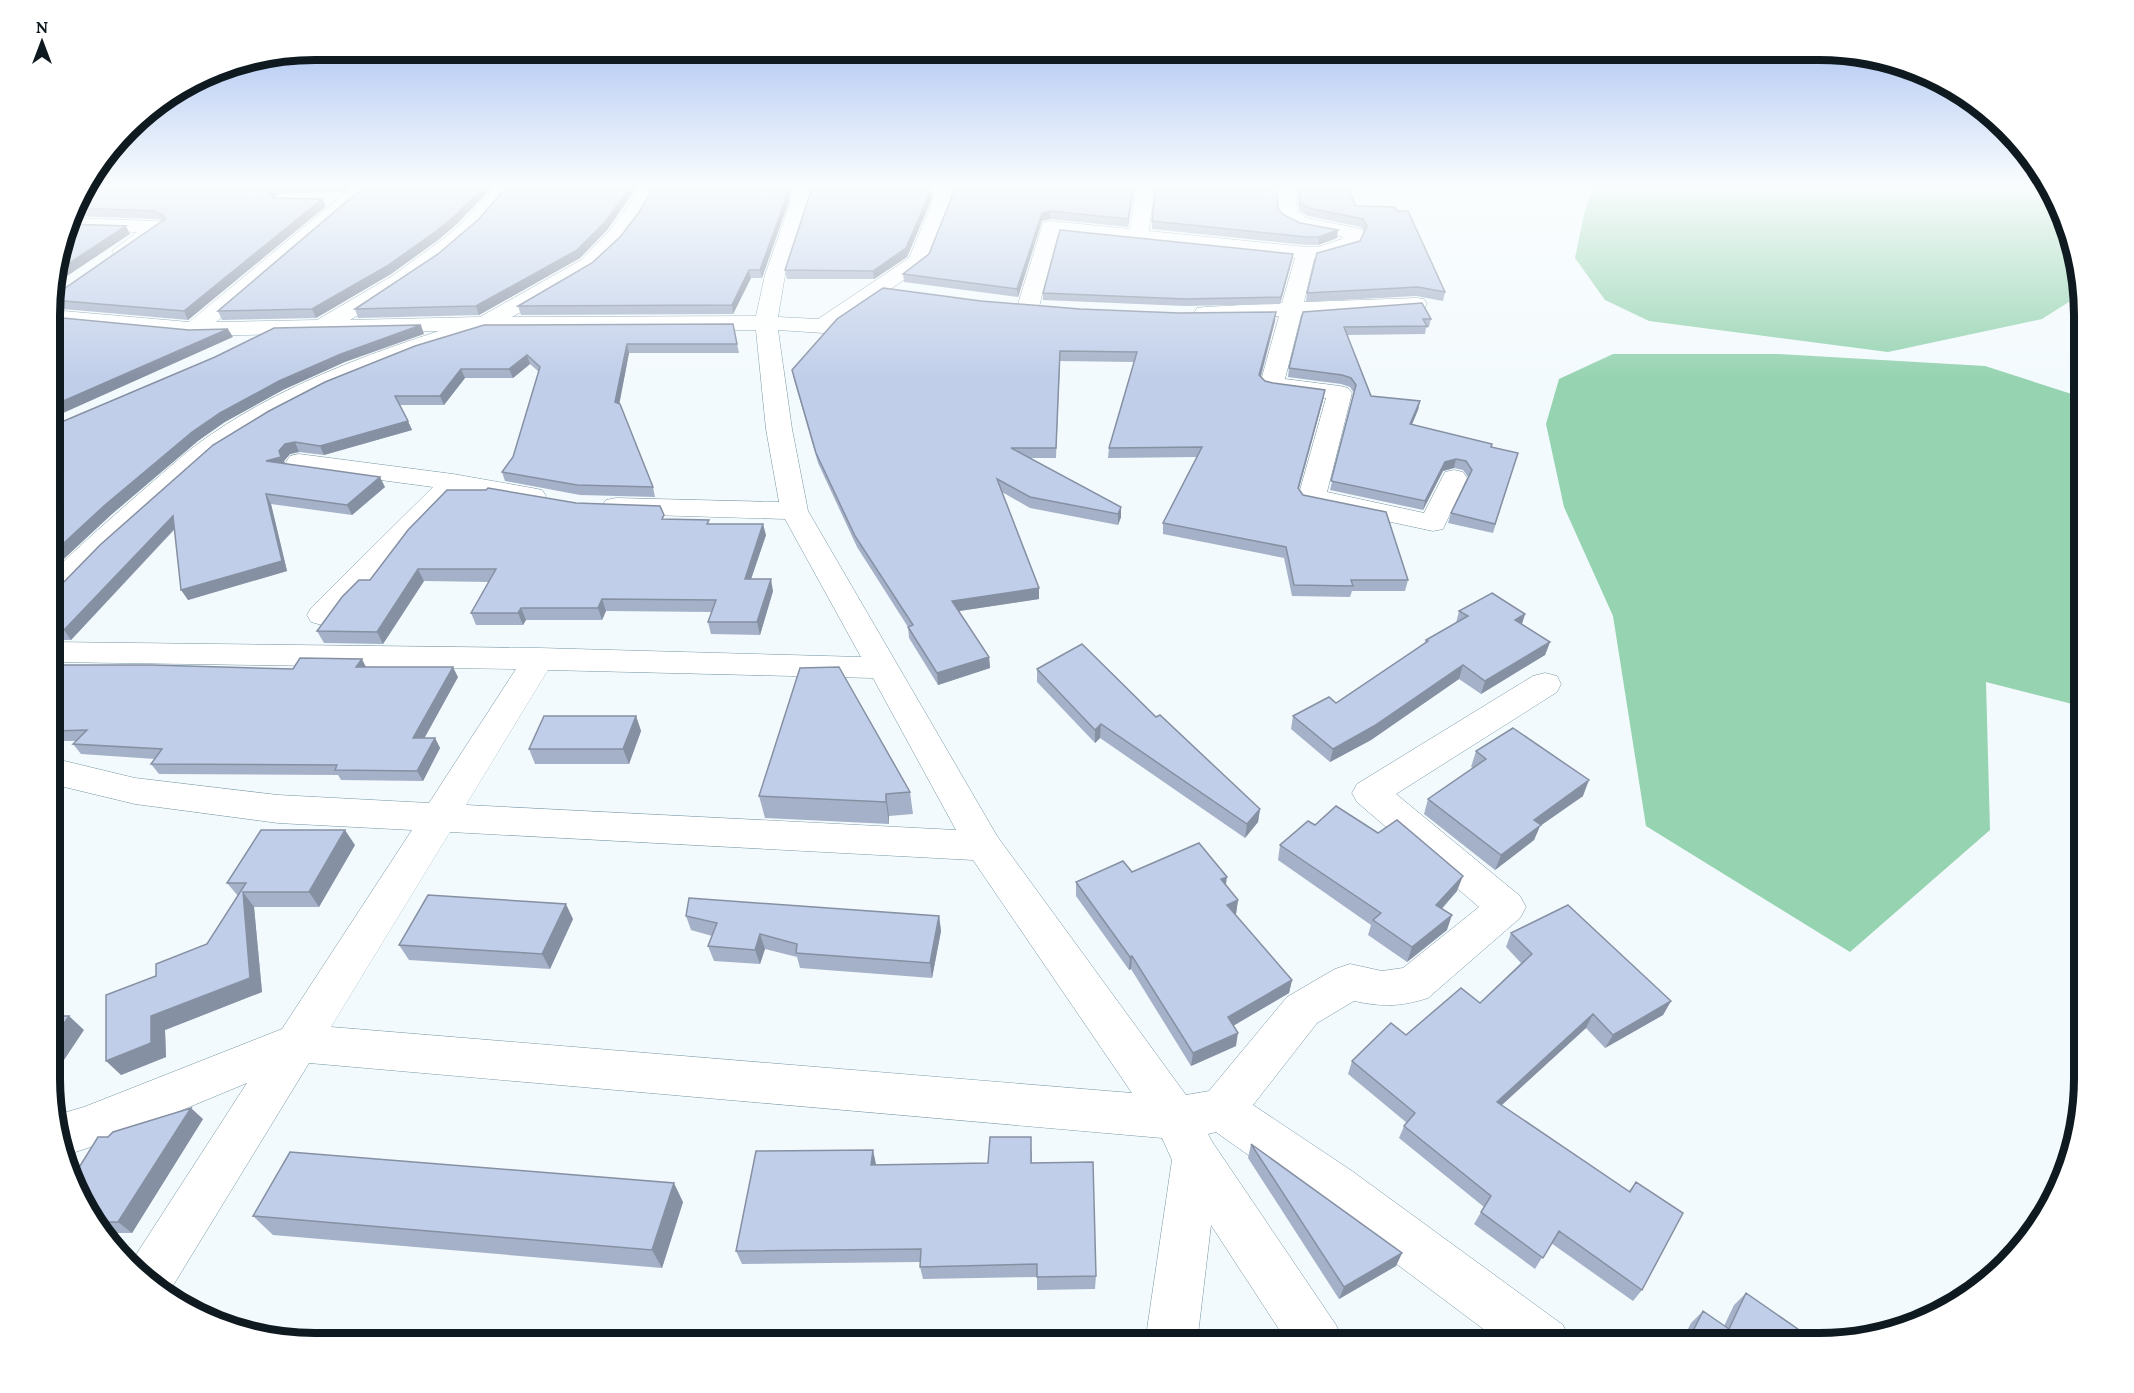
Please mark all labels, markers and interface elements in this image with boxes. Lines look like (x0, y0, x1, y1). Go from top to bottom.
north arrow (12, 12, 72, 72)
text: N (36, 17, 48, 37)

